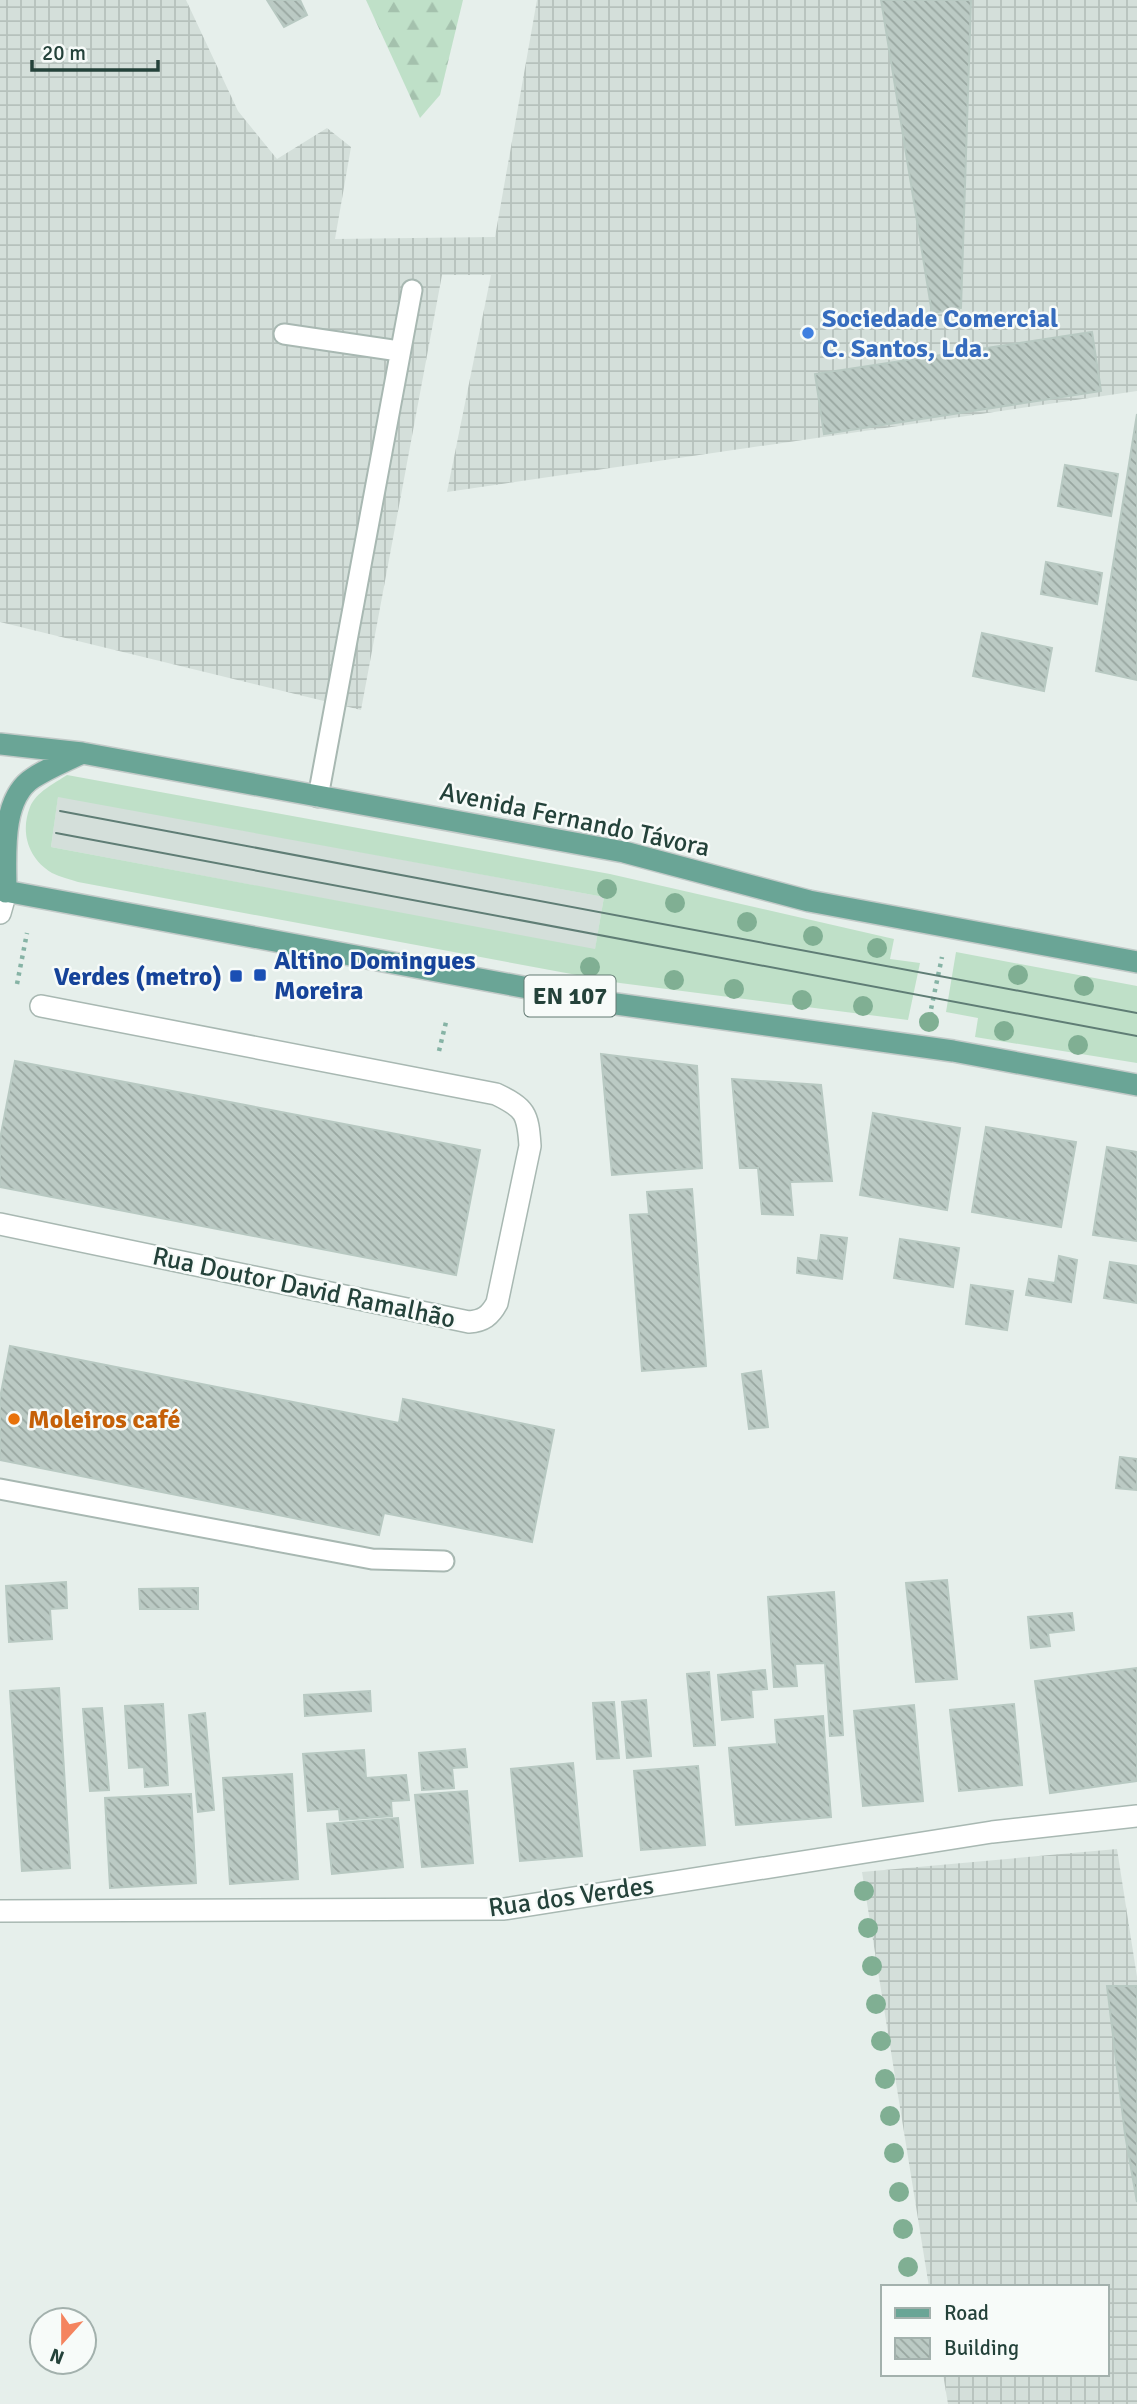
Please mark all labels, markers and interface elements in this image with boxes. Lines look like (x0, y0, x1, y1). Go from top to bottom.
scale bar (32, 28, 158, 72)
text: 20 m (42, 40, 86, 66)
place label: Sociedade Comercial C. Santos, Lda. (822, 303, 1058, 365)
marker: Sociedade Comercial C. Santos, Lda. (800, 325, 816, 341)
street label: Avenida Fernando Távora (437, 776, 713, 864)
place label: Altino Domingues Moreira (274, 945, 476, 1007)
place label: Verdes (metro) (54, 961, 222, 993)
marker: Altino Domingues Moreira (252, 967, 268, 983)
marker: Verdes (metro) (228, 968, 244, 984)
road number: EN 107 (524, 976, 616, 1016)
street label: Rua Doutor David Ramalhão (149, 1240, 458, 1336)
place label: Moleiros café (28, 1404, 180, 1436)
marker: Moleiros café (6, 1411, 22, 1427)
street label: Rua dos Verdes (486, 1870, 656, 1924)
legend (881, 2285, 1109, 2376)
text: Road (944, 2300, 989, 2326)
north arrow (28, 2306, 98, 2376)
text: Building (944, 2335, 1019, 2361)
text: N (47, 2342, 68, 2370)

